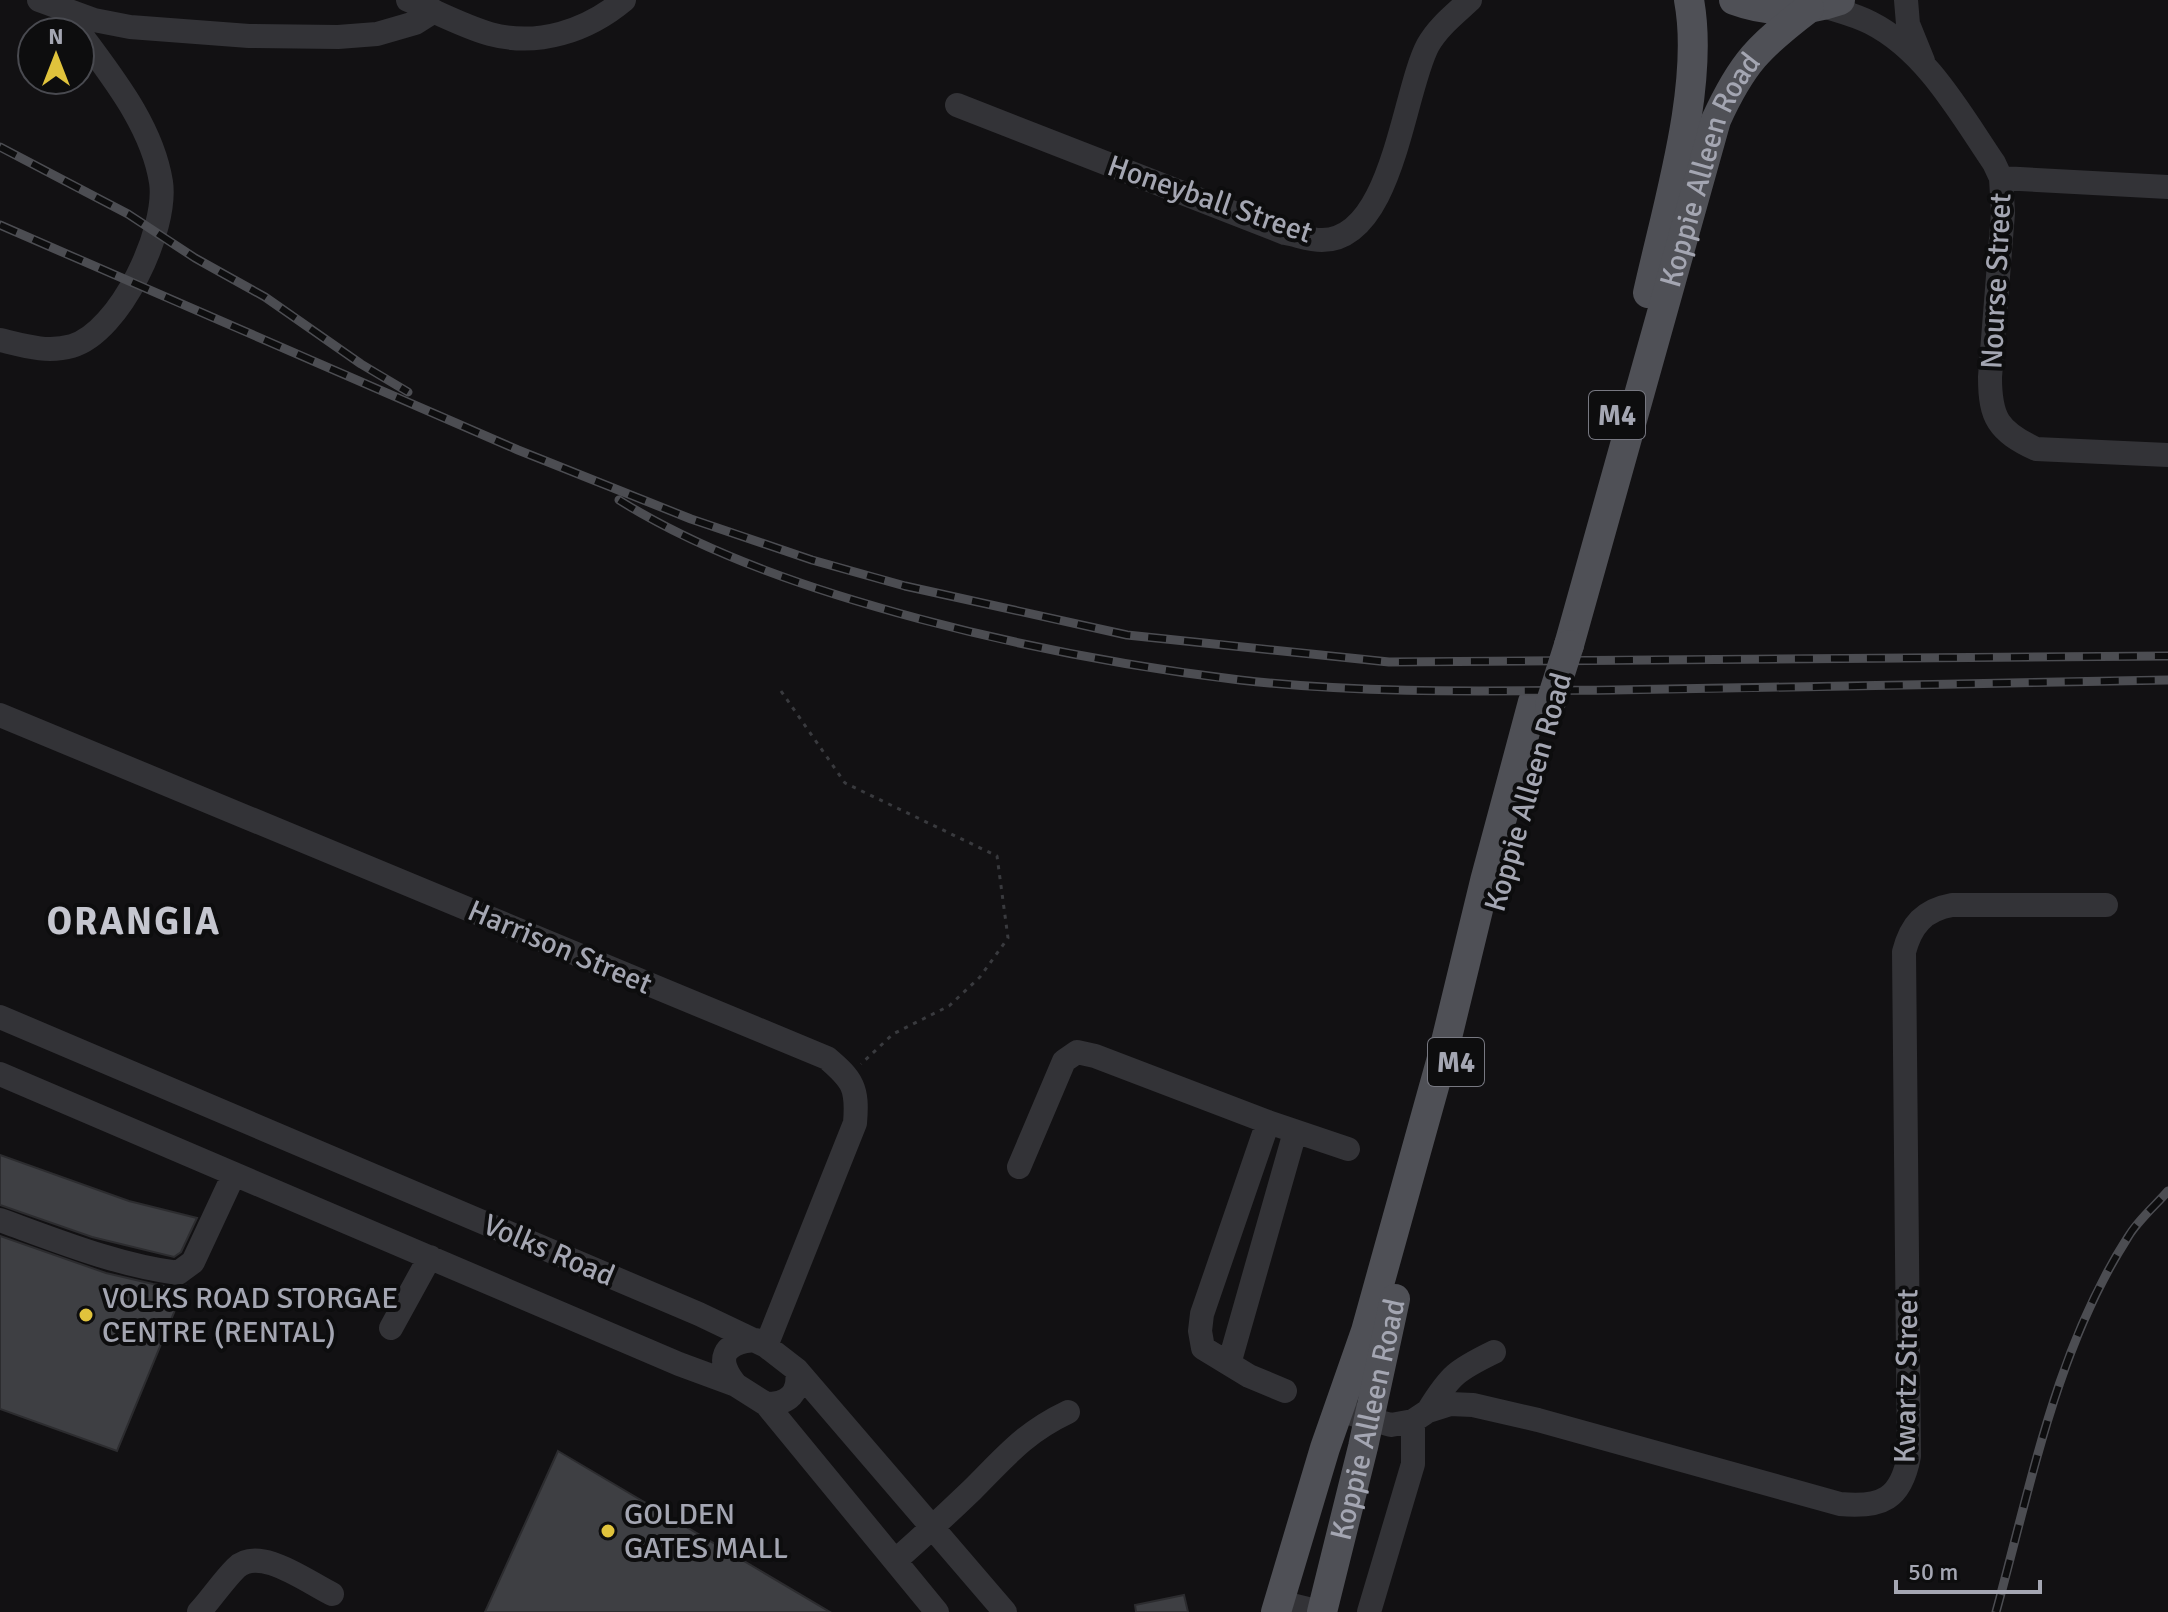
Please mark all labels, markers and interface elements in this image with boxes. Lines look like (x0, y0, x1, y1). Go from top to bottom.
north arrow (16, 16, 96, 96)
text: N (48, 23, 64, 50)
street label: Koppie Alleen Road (1652, 45, 1769, 291)
street label: Honeyball Street (1103, 147, 1317, 252)
street label: Nourse Street (1973, 192, 2020, 370)
road number: M4 (1589, 391, 1645, 439)
street label: Koppie Alleen Road (1477, 668, 1580, 916)
street label: Harrison Street (462, 892, 657, 1003)
district label: ORANGIA (47, 898, 221, 945)
road number: M4 (1428, 1038, 1484, 1086)
street label: Volks Road (478, 1206, 620, 1295)
place label: VOLKS ROAD STORGAE CENTRE (RENTAL) (102, 1280, 398, 1351)
street label: Kwartz Street (1886, 1288, 1927, 1464)
street label: Koppie Alleen Road (1323, 1295, 1414, 1544)
marker: VOLKS ROAD STORGAE CENTRE (RENTAL) (77, 1306, 95, 1324)
place label: GOLDEN GATES MALL (624, 1496, 788, 1567)
marker: GOLDEN GATES MALL (599, 1522, 617, 1540)
scale bar (1896, 1544, 2040, 1594)
text: 50 m (1908, 1557, 1958, 1587)

